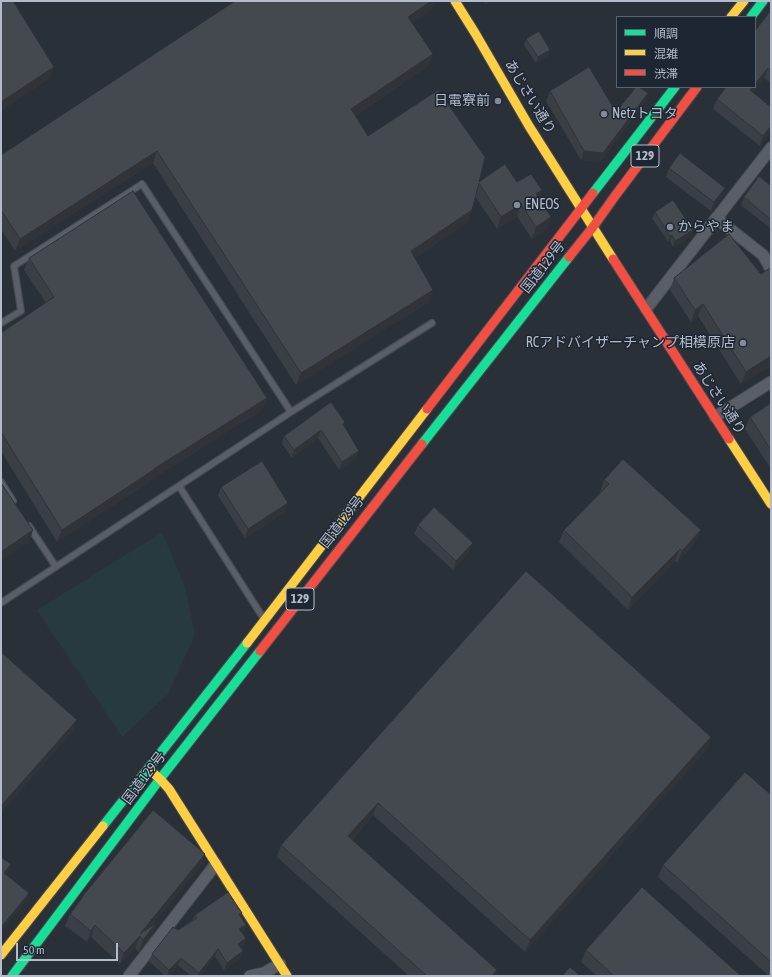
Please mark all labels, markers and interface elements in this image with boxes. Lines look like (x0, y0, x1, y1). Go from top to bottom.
legend (616, 16, 756, 88)
text: 順調 (654, 27, 678, 41)
text: 混雑 (654, 47, 678, 61)
street label: あじさい通り (501, 57, 559, 137)
text: 渋滞 (654, 67, 678, 81)
place label: 日電寮前 (434, 93, 490, 109)
marker: 日電寮前 (493, 96, 503, 106)
place label: Netzトヨタ (612, 106, 678, 122)
marker: Netzトヨタ (599, 109, 609, 119)
road number: 129 (631, 145, 659, 167)
place label: ENEOS (525, 197, 559, 213)
marker: ENEOS (512, 200, 522, 210)
place label: からやま (678, 219, 734, 235)
marker: からやま (665, 222, 675, 232)
street label: 国道129号 (517, 238, 569, 296)
place label: RCアドバイザーチャンプ相模原店 (526, 335, 735, 351)
marker: RCアドバイザーチャンプ相模原店 (738, 338, 748, 348)
street label: あじさい通り (689, 358, 749, 438)
street label: 国道129号 (316, 493, 368, 551)
road number: 129 (286, 588, 314, 610)
street label: 国道129号 (119, 748, 169, 808)
scale bar (18, 935, 120, 961)
text: 50 m (23, 943, 45, 957)

